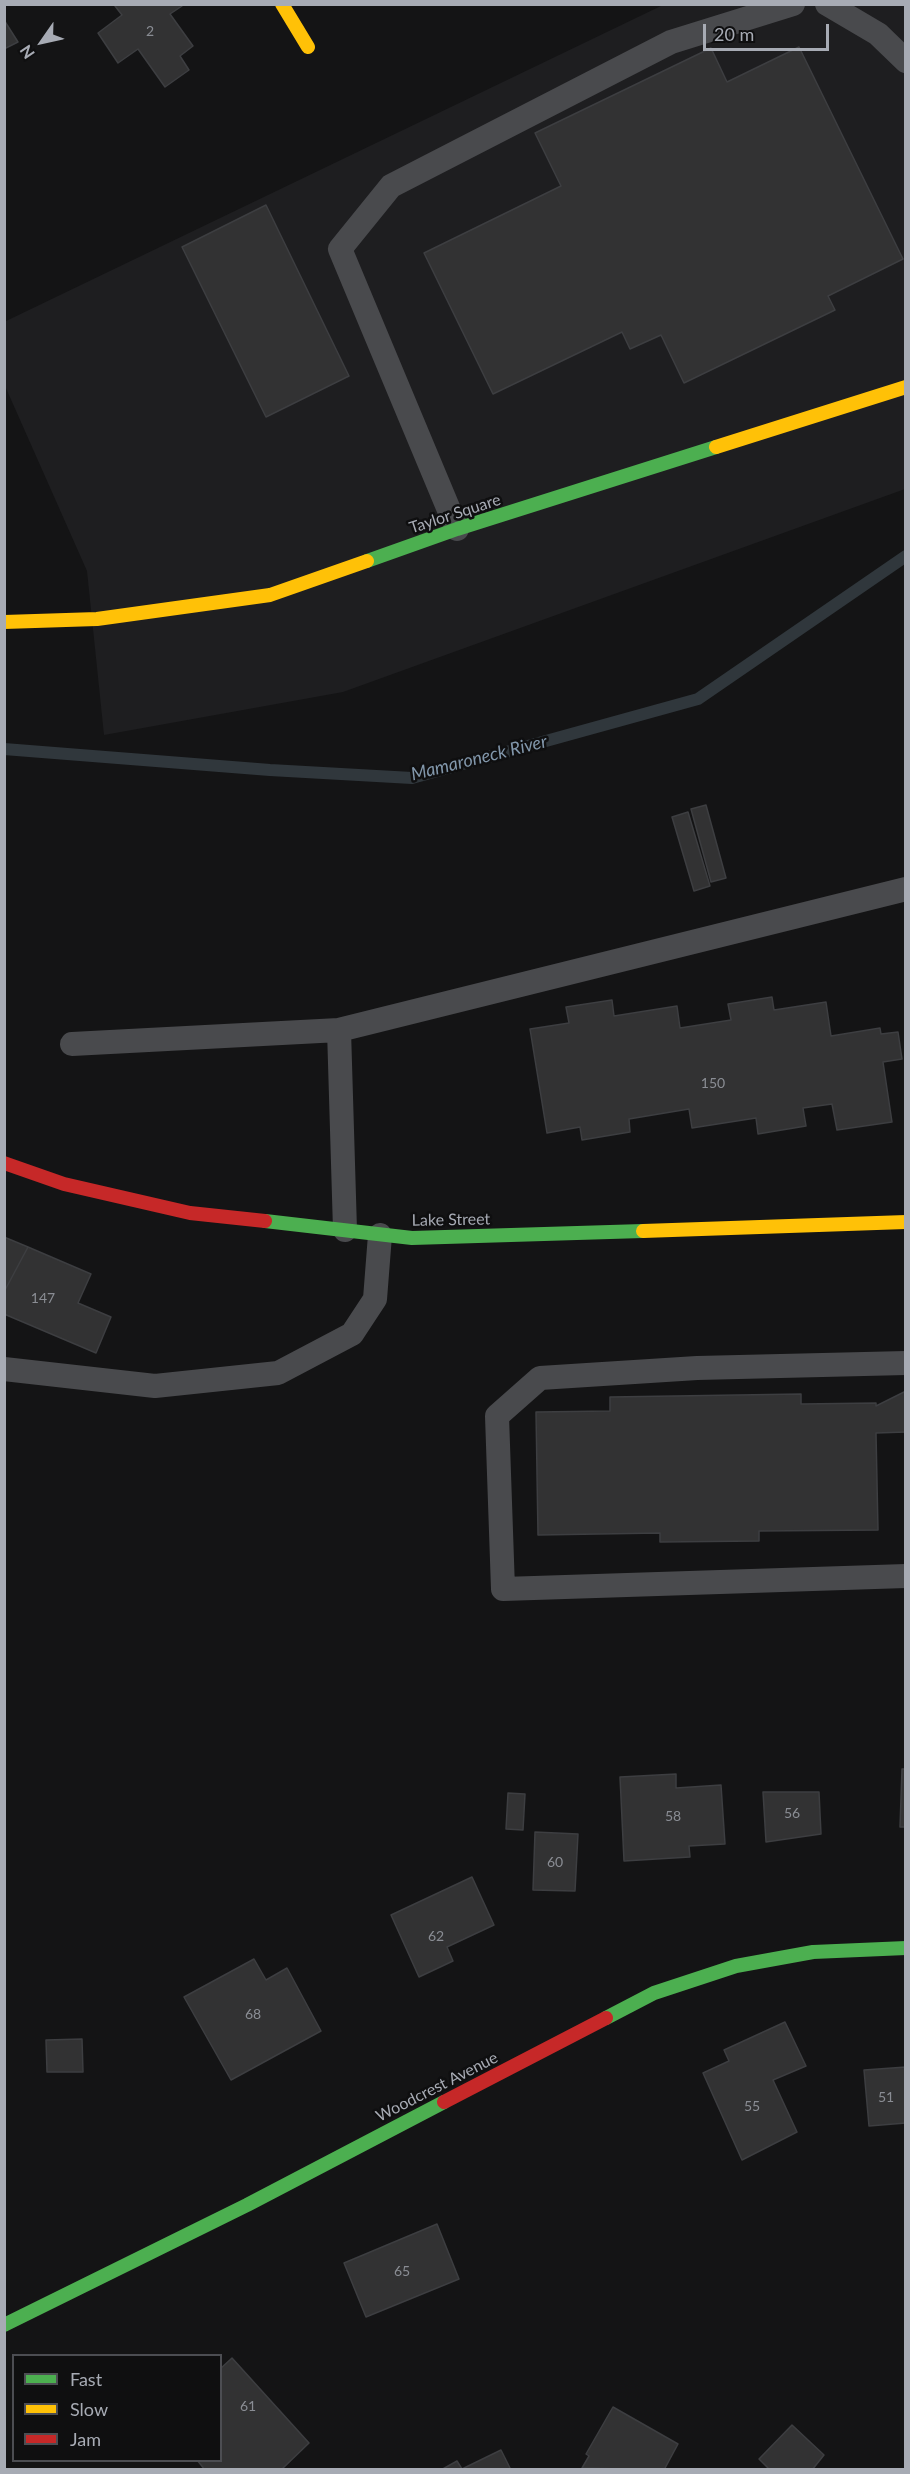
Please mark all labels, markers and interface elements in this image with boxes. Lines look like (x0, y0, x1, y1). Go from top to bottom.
north arrow (12, 12, 72, 72)
scale bar (706, 12, 832, 50)
house number: 2 (146, 23, 154, 39)
text: 20 m (714, 23, 754, 45)
text: N (15, 42, 38, 63)
street label: Taylor Square (407, 490, 503, 538)
water label: Mamaroneck River (409, 731, 549, 785)
house number: 150 (701, 1075, 725, 1091)
street label: Lake Street (412, 1210, 490, 1230)
house number: 147 (31, 1290, 55, 1306)
house number: 56 (784, 1805, 800, 1821)
house number: 58 (665, 1808, 681, 1824)
house number: 60 (547, 1854, 563, 1870)
house number: 62 (428, 1928, 444, 1944)
house number: 68 (245, 2006, 261, 2022)
street label: Woodcrest Avenue (373, 2048, 501, 2126)
house number: 51 (878, 2089, 894, 2105)
house number: 55 (744, 2098, 760, 2114)
house number: 65 (394, 2263, 410, 2279)
legend (12, 2354, 222, 2462)
text: Fast (70, 2368, 102, 2390)
text: Slow (70, 2398, 108, 2420)
house number: 61 (240, 2398, 256, 2414)
text: Jam (70, 2428, 101, 2450)

